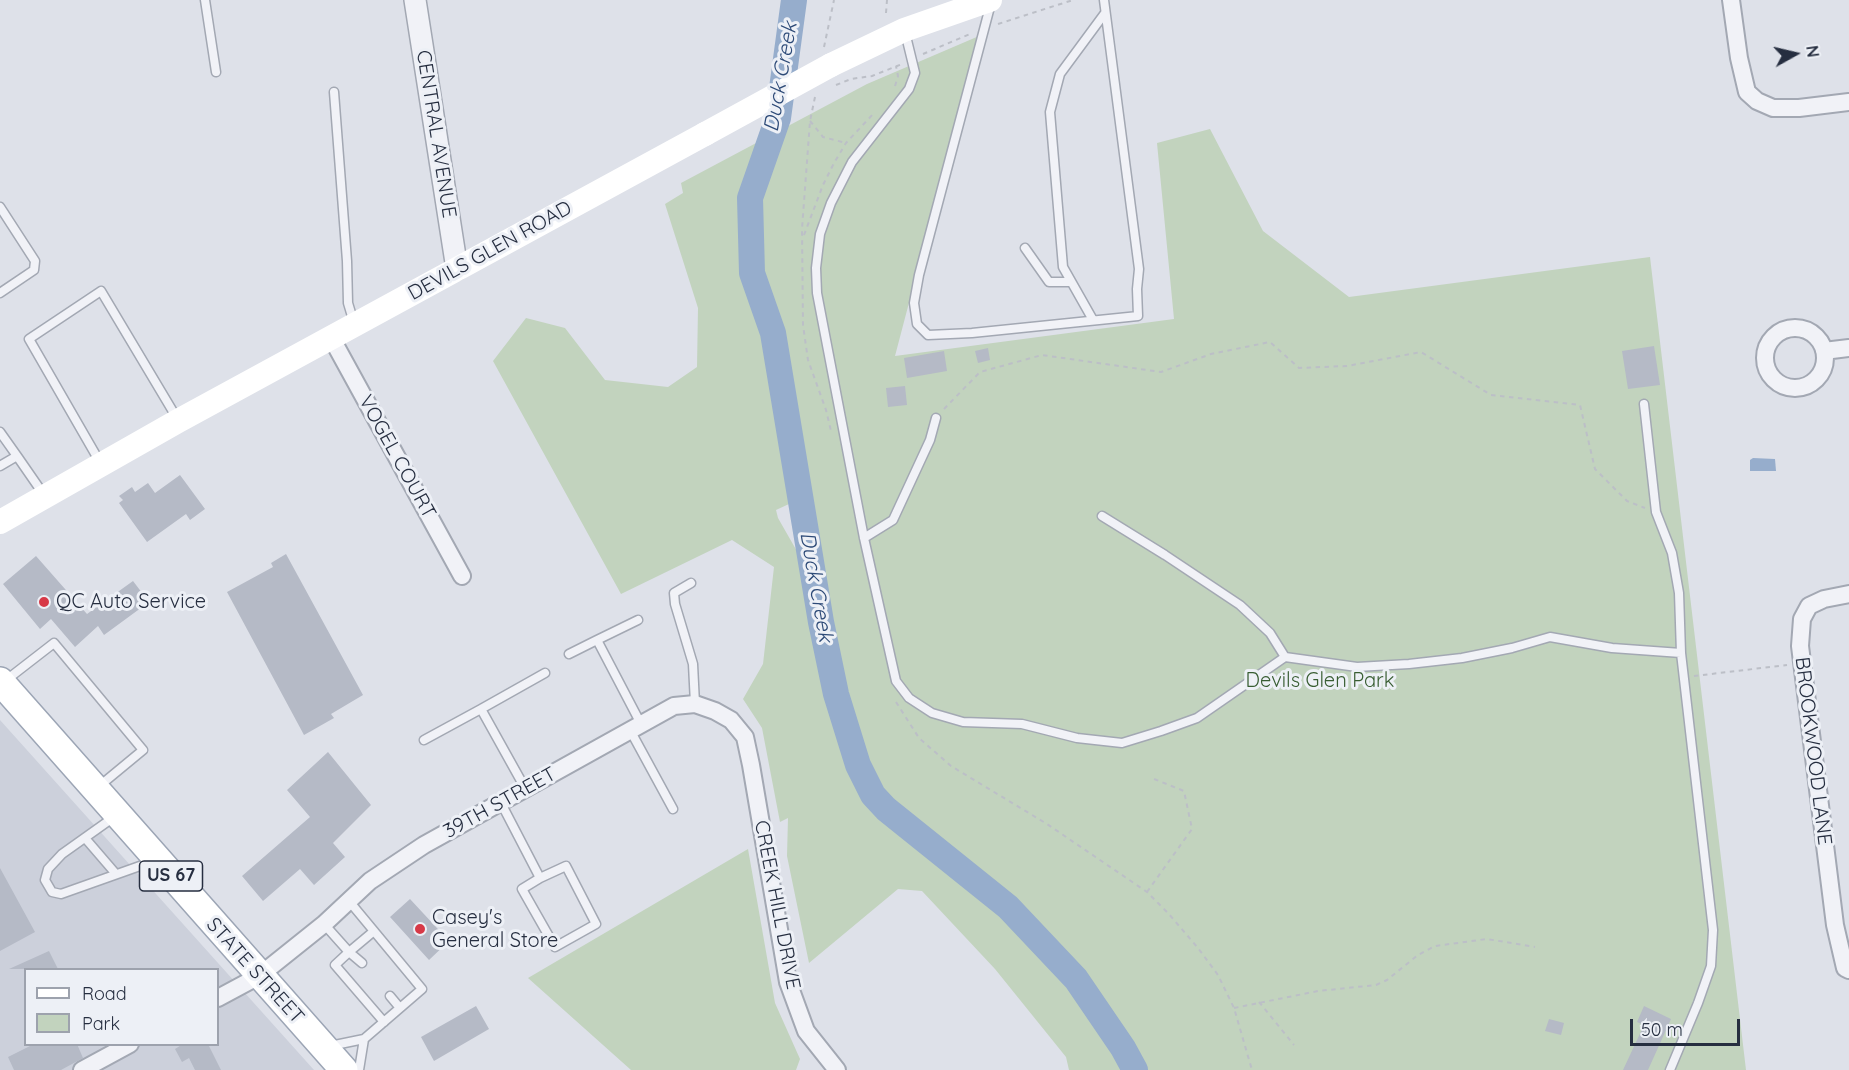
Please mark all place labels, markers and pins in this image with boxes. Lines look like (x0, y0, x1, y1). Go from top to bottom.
place label: QC Auto Service (56, 590, 206, 614)
marker: QC Auto Service (37, 595, 51, 609)
place label: Casey's General Store (432, 906, 558, 953)
marker: Casey's General Store (413, 922, 427, 936)

